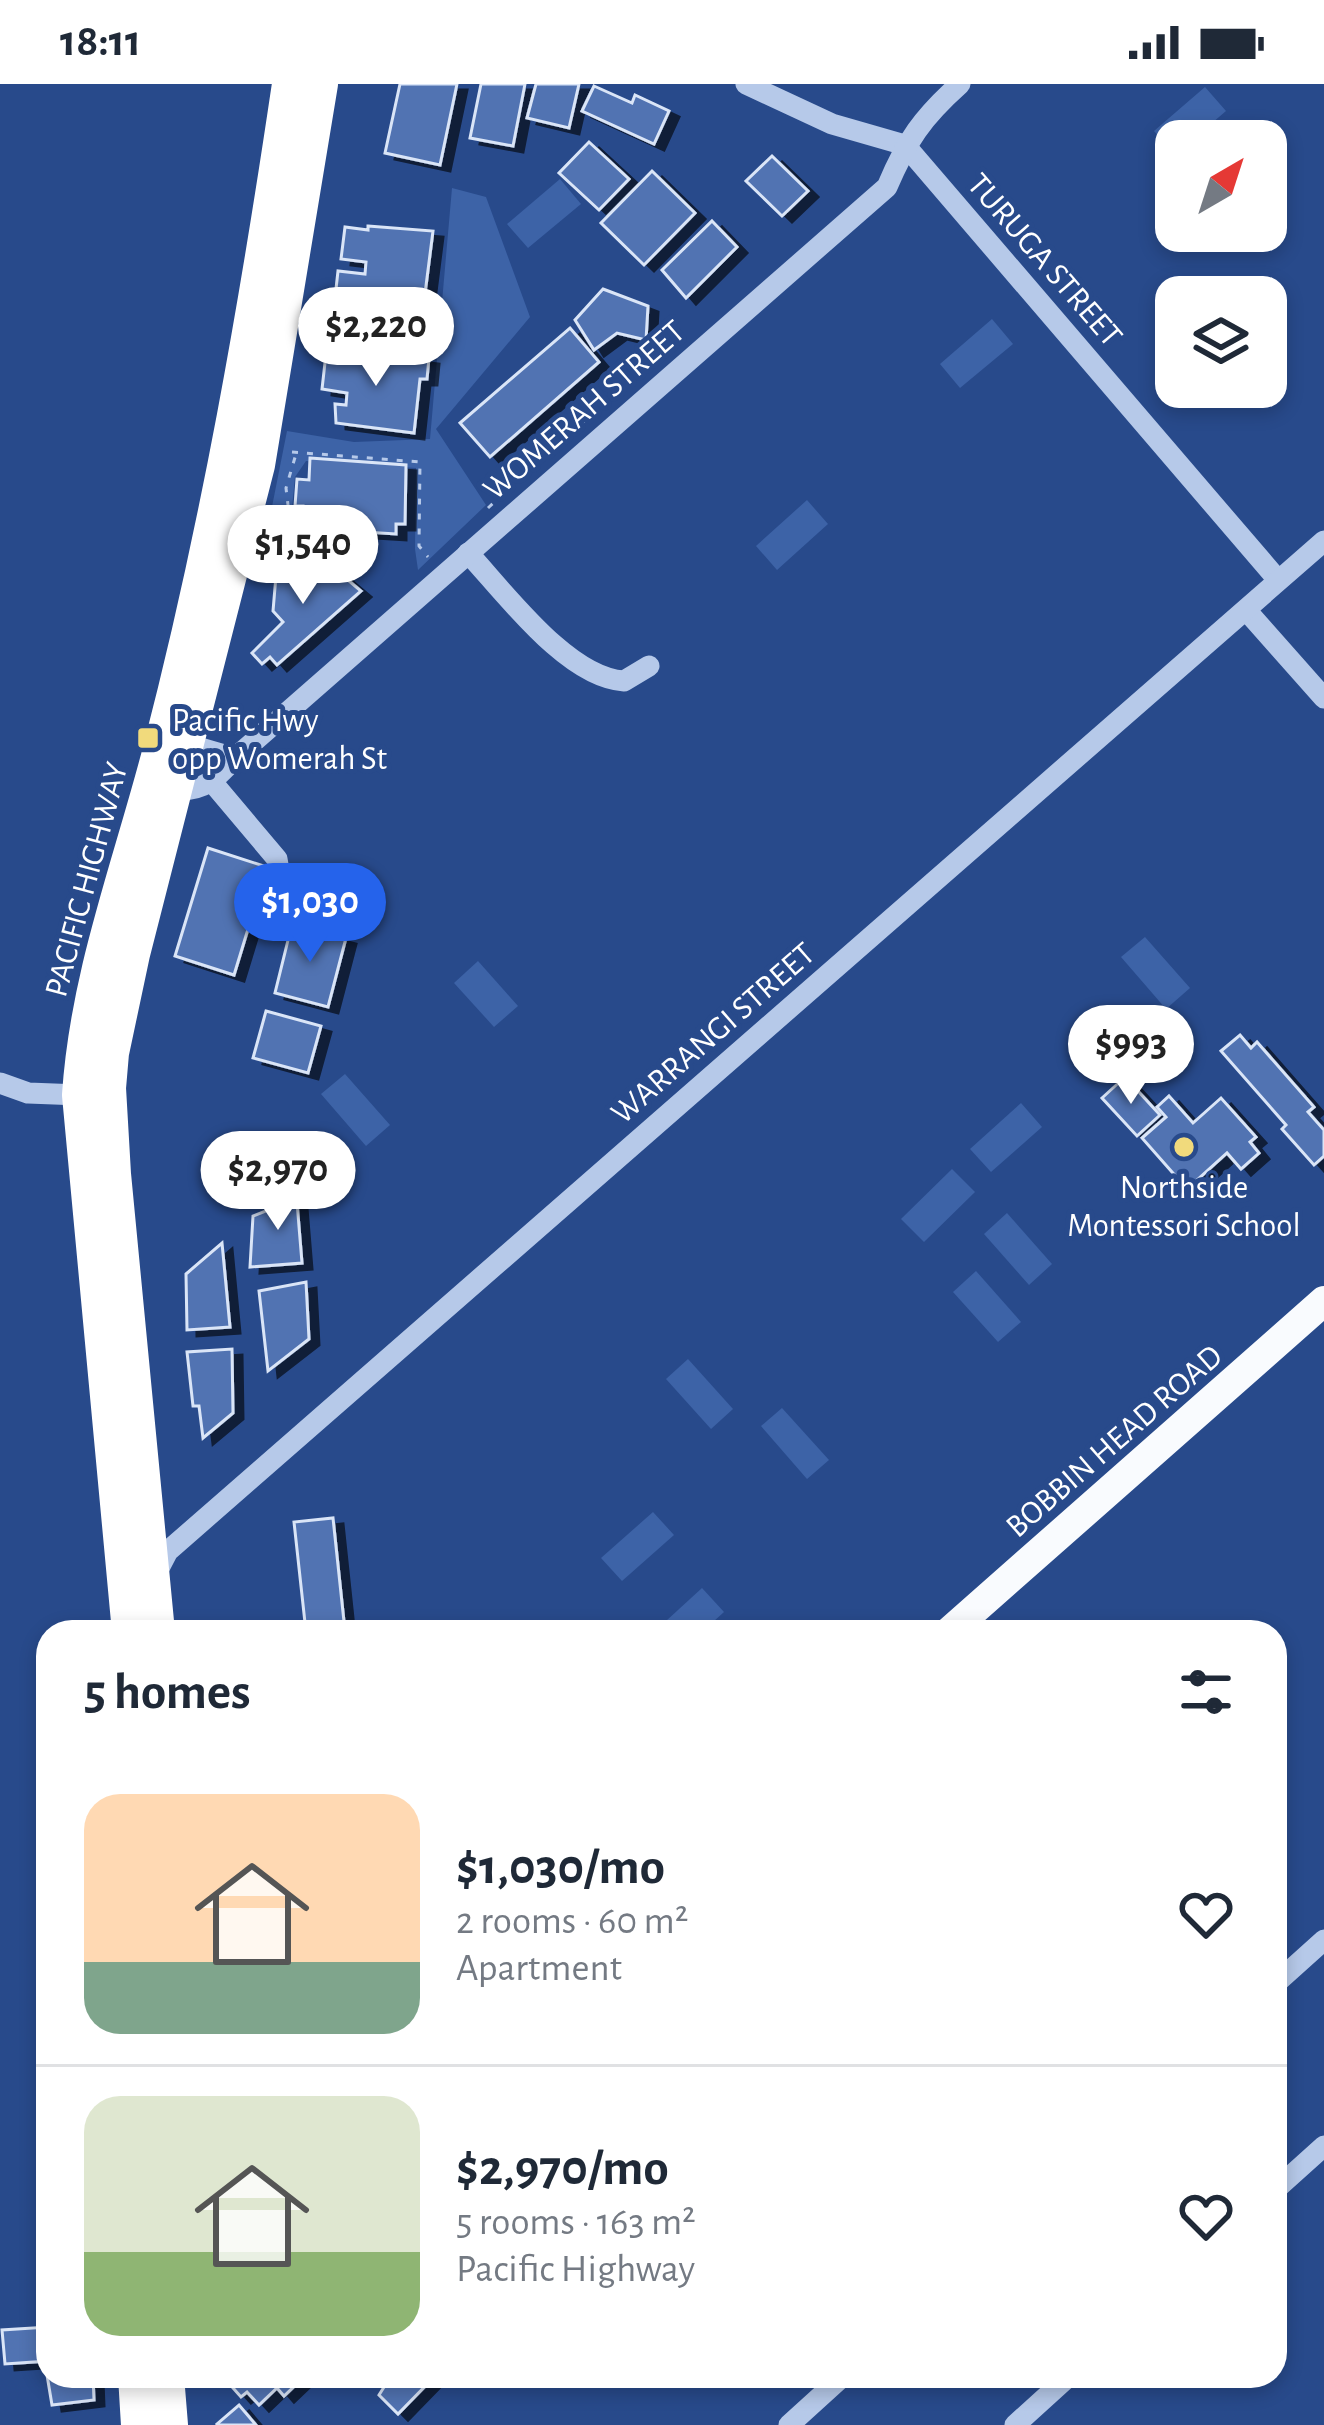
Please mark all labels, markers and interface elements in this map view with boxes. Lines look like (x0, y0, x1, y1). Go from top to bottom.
text: 18:11 (60, 19, 141, 64)
north arrow (1155, 120, 1287, 252)
map controls (1155, 120, 1287, 408)
street label: TURUGA STREET (960, 168, 1128, 353)
button: layers (1155, 276, 1287, 408)
pin: $2,220 (278, 287, 474, 389)
text: $2,220 (325, 306, 427, 345)
street label: WOMERAH STREET (478, 315, 692, 507)
pin: $1,540 (205, 505, 401, 607)
text: $1,540 (254, 524, 352, 563)
place label: Pacific Hwy opp Womerah St (172, 705, 388, 776)
marker: Pacific Hwy opp Womerah St (135, 725, 161, 751)
street label: PACIFIC HIGHWAY (40, 759, 135, 1001)
pin: $1,030 (212, 863, 408, 965)
text: $1,030 (261, 882, 359, 921)
street label: WARRANGI STREET (606, 937, 821, 1131)
pin: $993 (1060, 1005, 1202, 1107)
text: $993 (1095, 1024, 1167, 1063)
pin: $2,970 (180, 1131, 376, 1233)
marker: Northside Montessori School (1171, 1134, 1197, 1160)
text: $2,970 (228, 1150, 328, 1189)
place label: Northside Montessori School (1067, 1172, 1301, 1243)
street label: BOBBIN HEAD ROAD (1000, 1340, 1229, 1544)
icon: filters (1173, 1659, 1239, 1725)
text: 5 homes (84, 1667, 251, 1718)
icon: home (180, 1842, 324, 1986)
text: $1,030/mo (456, 1842, 665, 1893)
icon: heart (1173, 1881, 1239, 1947)
text: 2 rooms · 60 m² (456, 1902, 688, 1941)
text: Apartment (456, 1949, 622, 1988)
text: $2,970/mo (456, 2143, 669, 2194)
icon: home (180, 2144, 324, 2288)
icon: heart (1173, 2183, 1239, 2249)
text: 5 rooms · 163 m² (456, 2203, 696, 2242)
text: Pacific Highway (456, 2250, 695, 2289)

